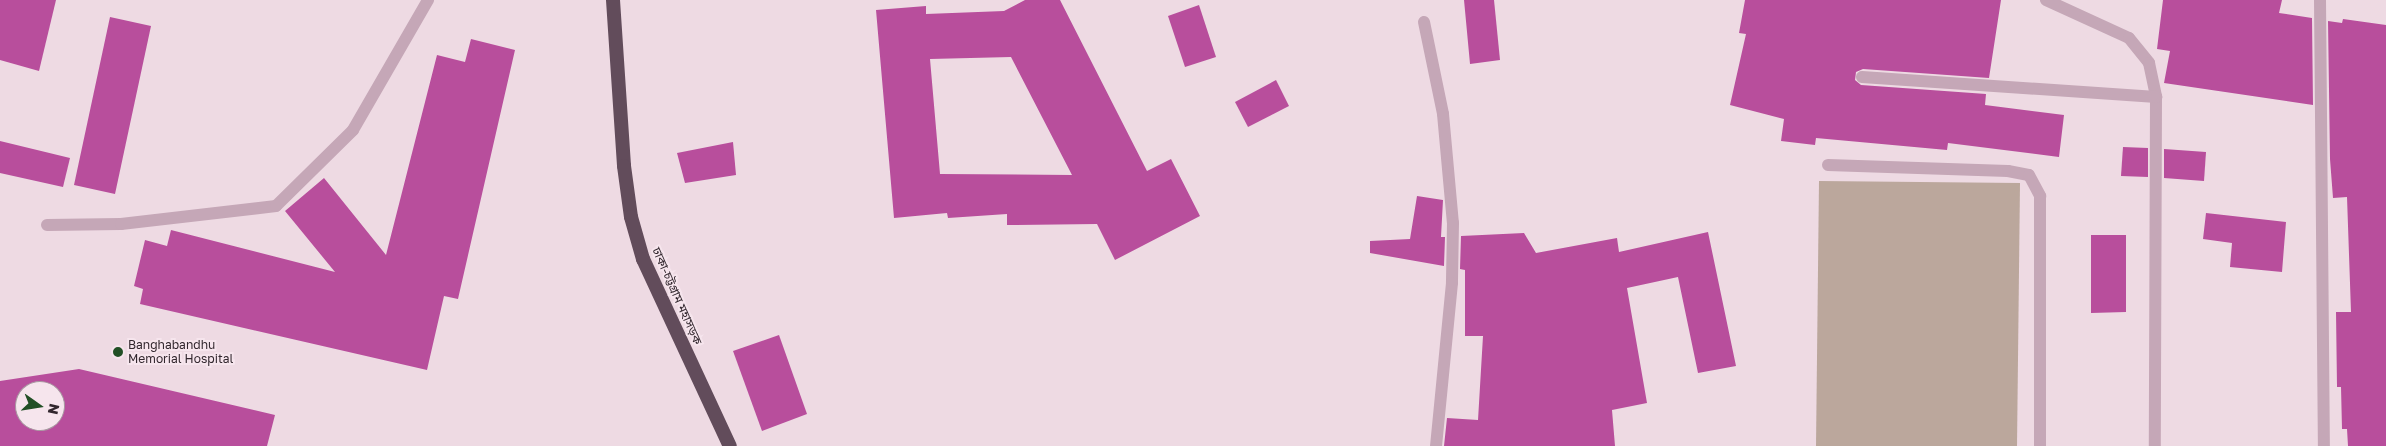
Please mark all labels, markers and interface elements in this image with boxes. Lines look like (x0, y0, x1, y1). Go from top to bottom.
street label: ঢাকা-চট্টগ্রাম মহাসড়ক (649, 245, 705, 347)
place label: Banghabandhu Memorial Hospital (128, 338, 233, 366)
marker: Banghabandhu Memorial Hospital (112, 346, 124, 358)
north arrow (15, 381, 65, 431)
text: N (45, 402, 64, 416)

